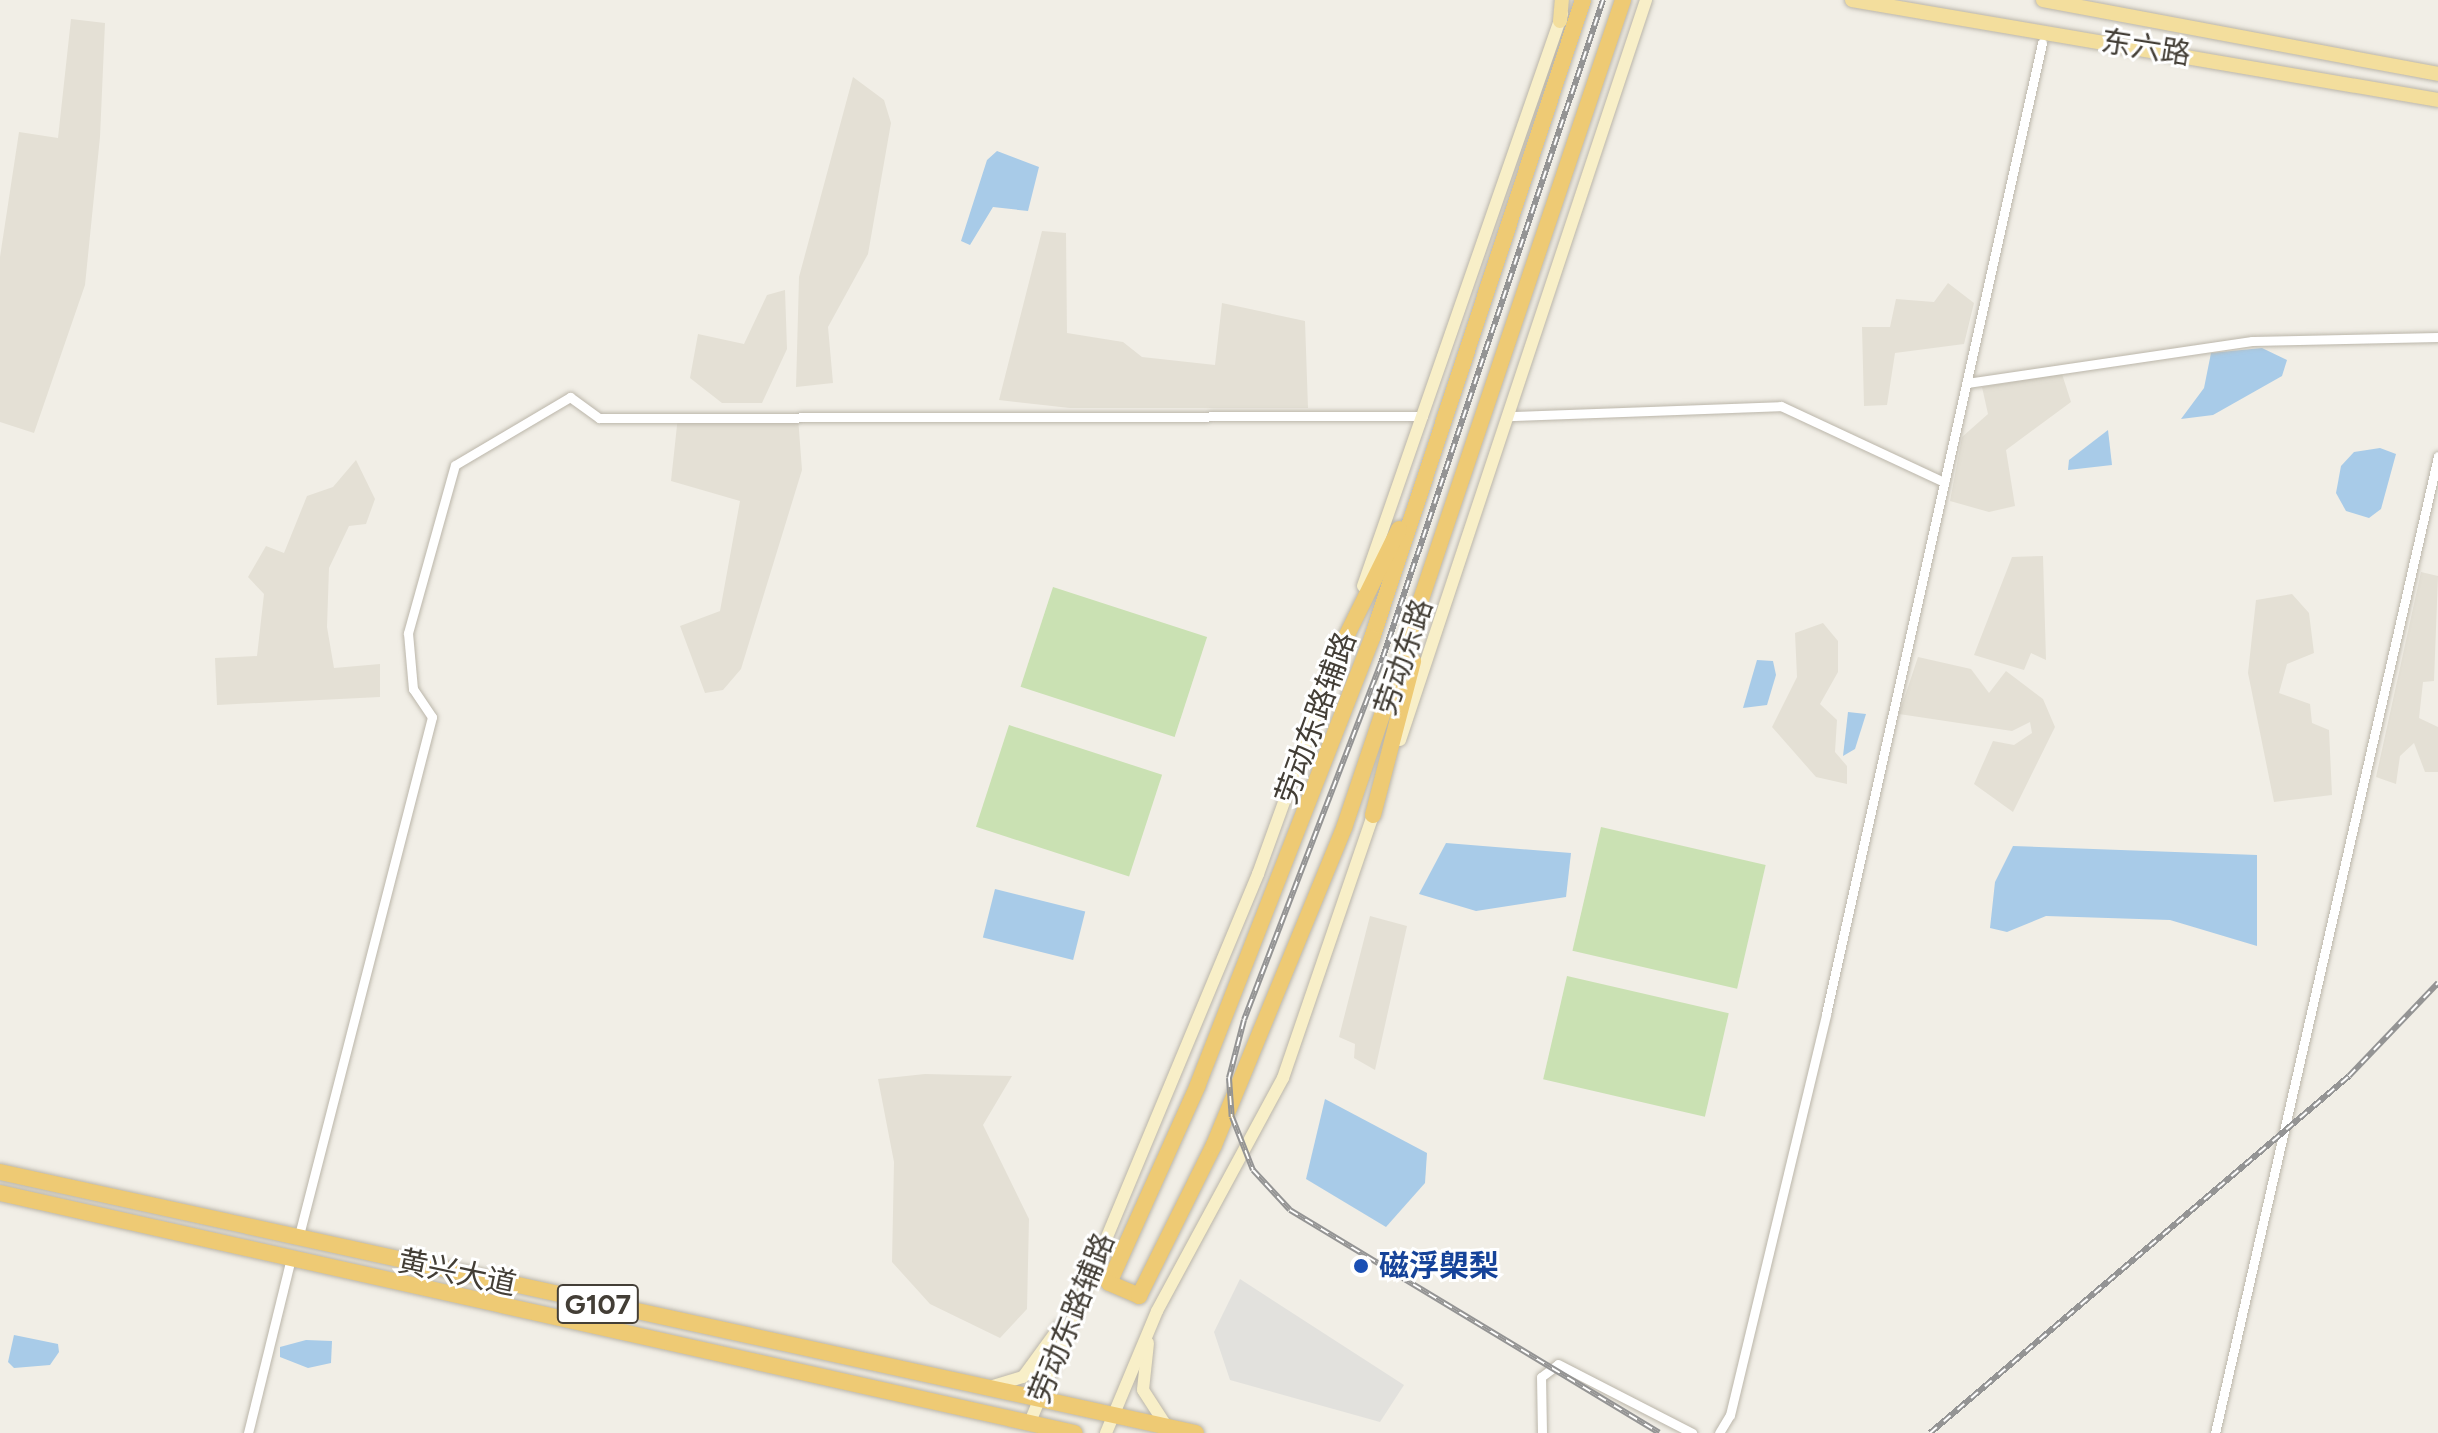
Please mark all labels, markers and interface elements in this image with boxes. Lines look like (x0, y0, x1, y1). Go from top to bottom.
street label: 东六路 (2099, 23, 2193, 73)
street label: 劳动东路 (1367, 594, 1441, 720)
street label: 劳动东路辅路 (1268, 627, 1364, 809)
street label: 劳动东路辅路 (1022, 1228, 1122, 1408)
street label: 黄兴大道 (395, 1243, 519, 1303)
place label: 磁浮㮾梨 (1379, 1248, 1499, 1284)
marker: 磁浮㮾梨 (1350, 1255, 1372, 1277)
road number: G107 (556, 1280, 640, 1328)

